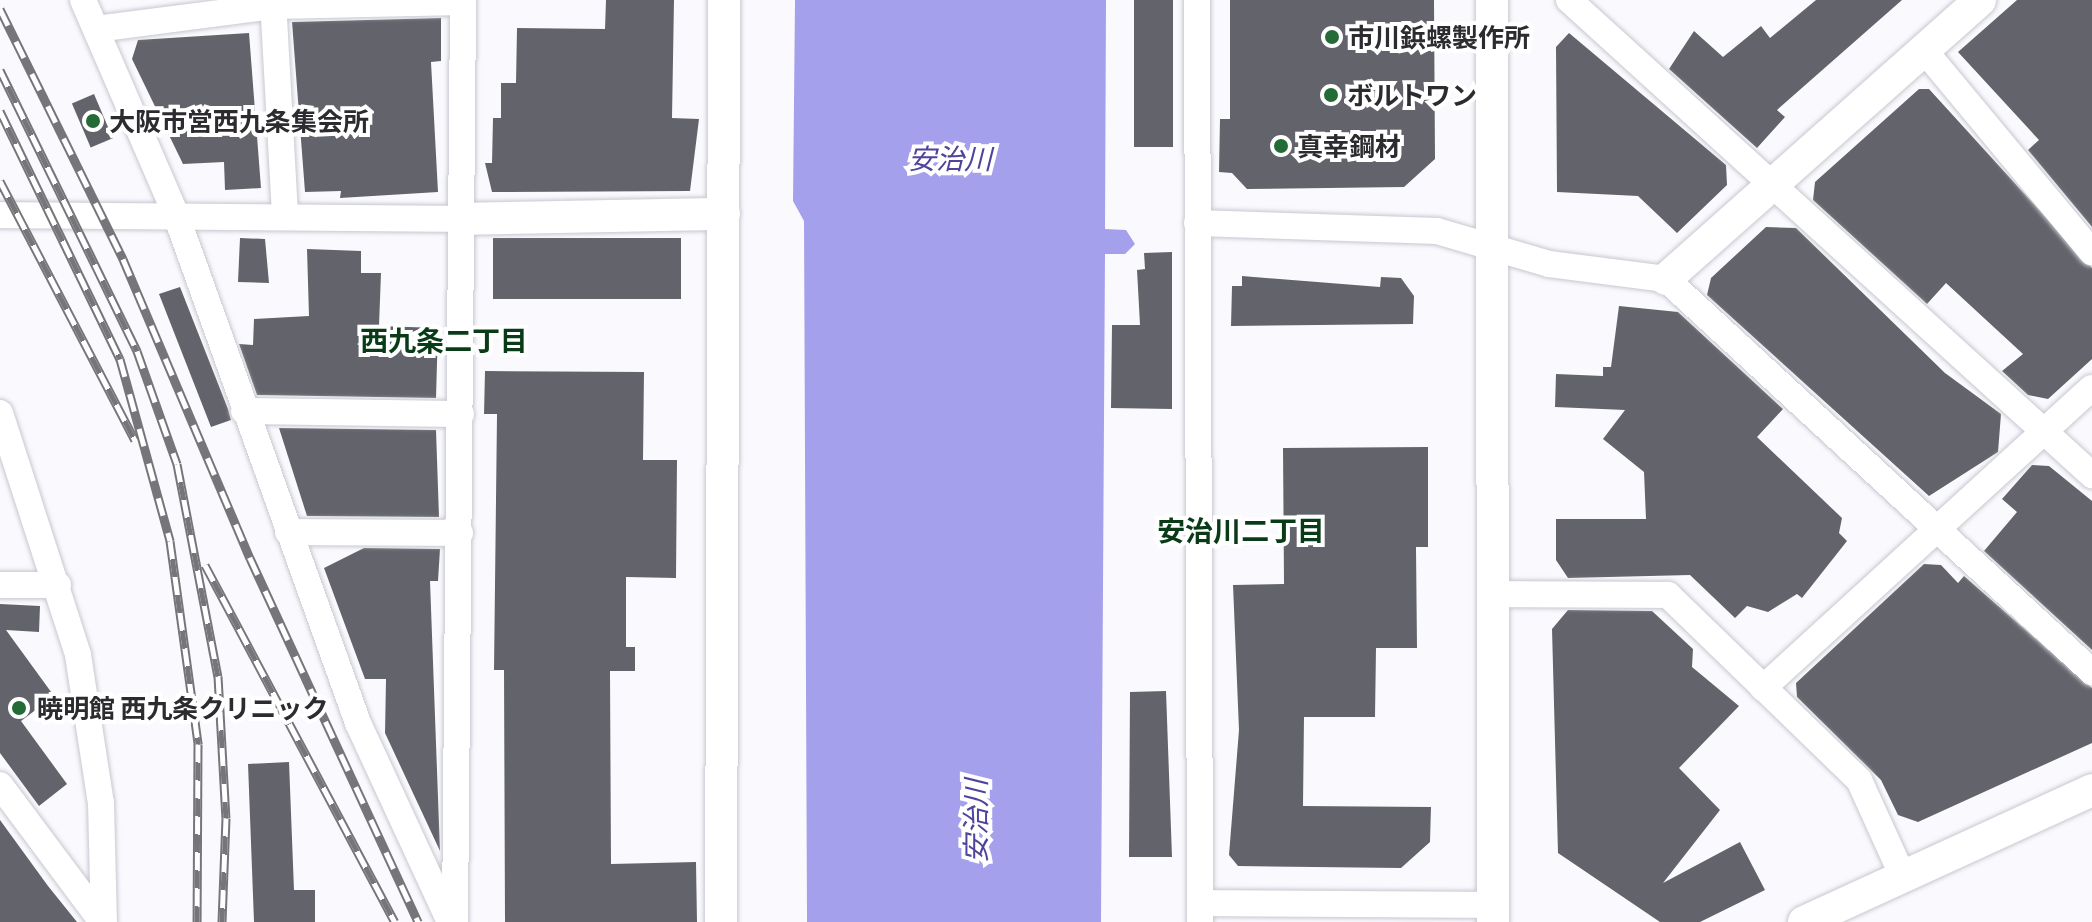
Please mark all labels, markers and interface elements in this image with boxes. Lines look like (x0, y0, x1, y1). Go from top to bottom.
place label: 市川鋲螺製作所 (1348, 21, 1530, 53)
marker: 市川鋲螺製作所 (1323, 28, 1341, 46)
place label: ボルトワン (1347, 79, 1477, 111)
marker: ボルトワン (1322, 86, 1340, 104)
place label: 大阪市営西九条集会所 (109, 105, 369, 137)
marker: 大阪市営西九条集会所 (84, 112, 102, 130)
place label: 真幸鋼材 (1297, 130, 1401, 162)
marker: 真幸鋼材 (1272, 137, 1290, 155)
water label: 安治川 (908, 141, 992, 175)
district label: 西九条二丁目 (360, 323, 528, 357)
district label: 安治川二丁目 (1157, 513, 1325, 547)
place label: 暁明館 西九条クリニック (37, 692, 329, 724)
marker: 暁明館 西九条クリニック (8, 697, 30, 719)
water label: 安治川 (958, 779, 992, 863)

